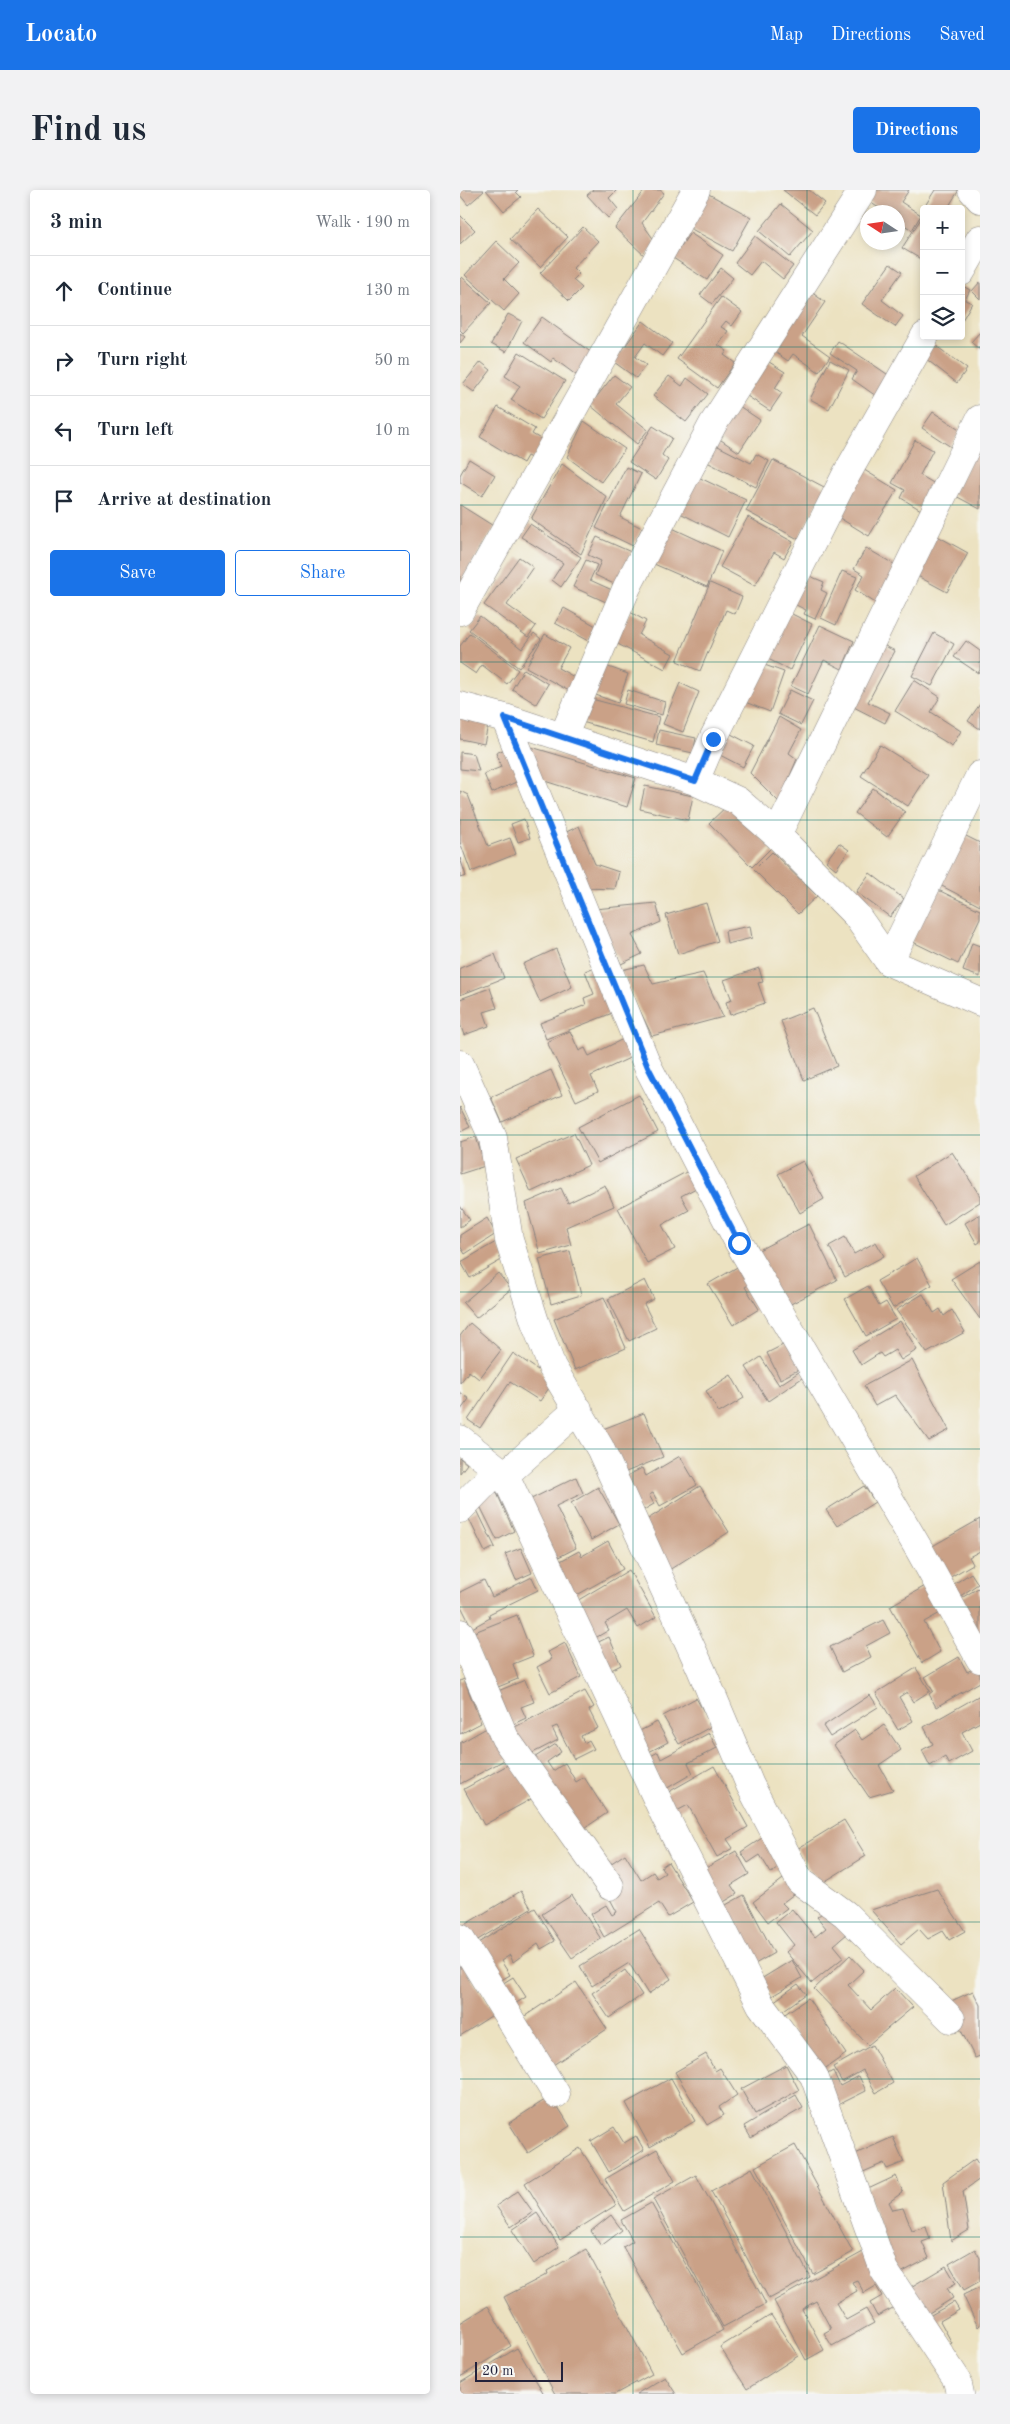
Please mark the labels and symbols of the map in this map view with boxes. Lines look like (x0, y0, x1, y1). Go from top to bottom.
north arrow (860, 205, 905, 250)
route end (702, 728, 725, 751)
route start (728, 1232, 751, 1255)
scale bar (475, 2359, 562, 2382)

